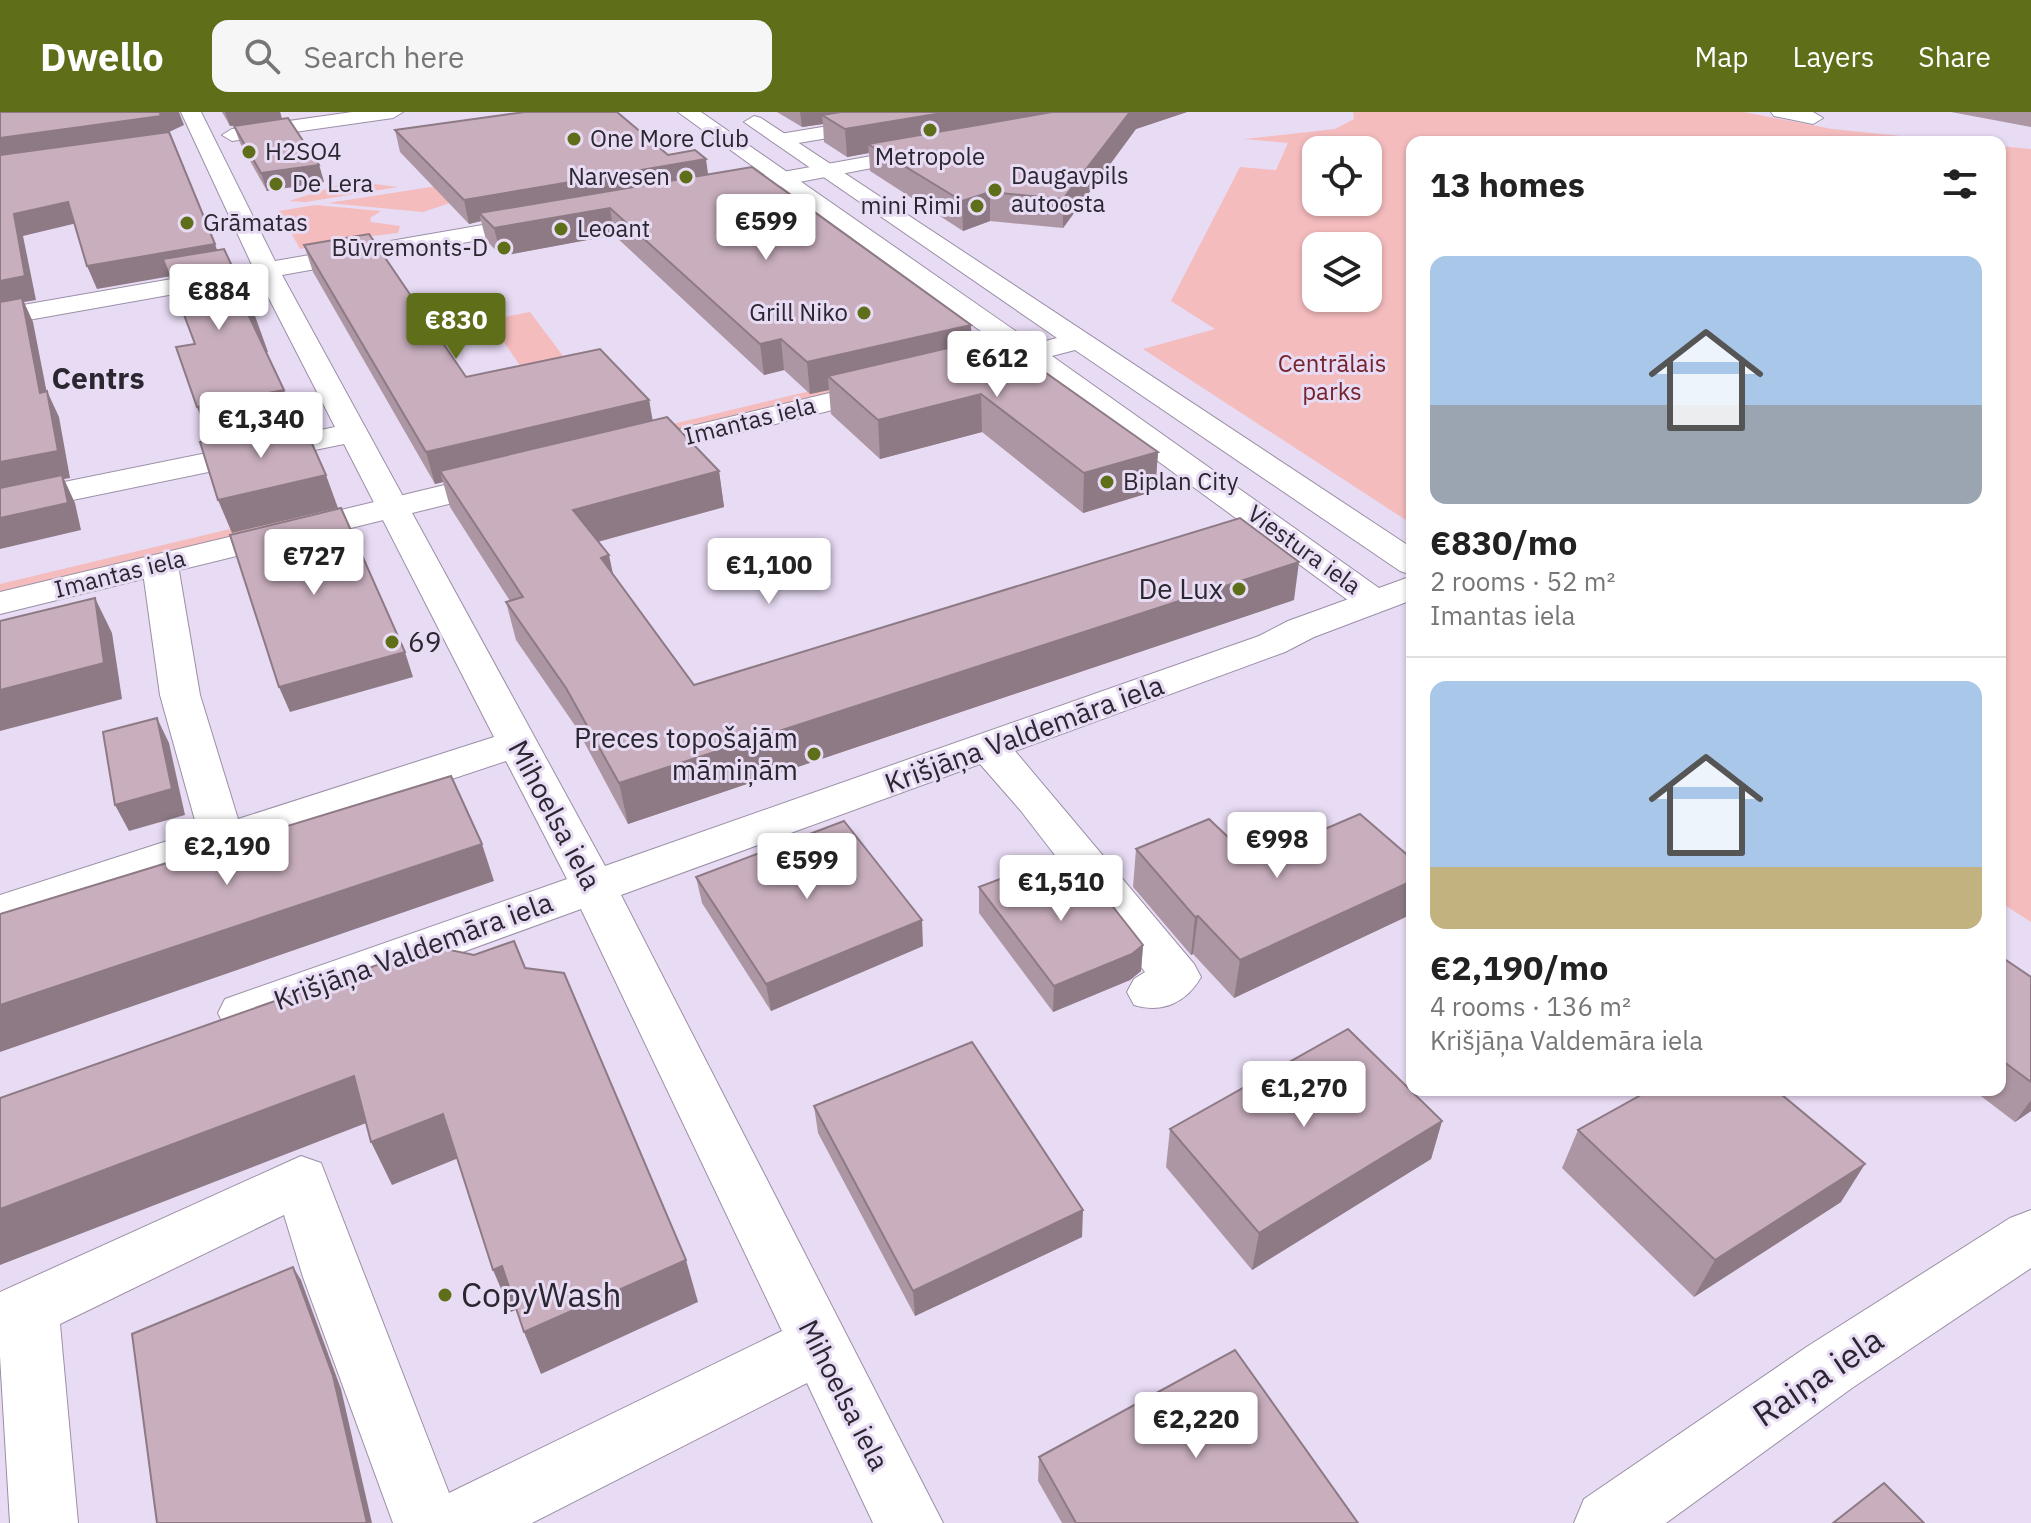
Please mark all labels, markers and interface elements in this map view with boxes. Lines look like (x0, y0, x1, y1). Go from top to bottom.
search box (212, 20, 772, 92)
text: Dwello (40, 32, 164, 81)
icon: search (240, 34, 284, 78)
text: Search here (304, 37, 464, 76)
text: Map (1694, 38, 1748, 75)
text: Layers (1792, 38, 1874, 75)
text: Share (1918, 38, 1991, 75)
marker: Metropole (921, 121, 939, 139)
place label: One More Club (590, 122, 749, 154)
marker: One More Club (565, 130, 583, 148)
place label: H2SO4 (265, 135, 342, 167)
map controls (1302, 136, 1382, 312)
button: locate (1302, 136, 1382, 216)
place label: Metropole (875, 140, 985, 172)
marker: H2SO4 (240, 143, 258, 161)
place label: Daugavpils autoosta (1011, 159, 1129, 219)
place label: Narvesen (568, 160, 670, 192)
text: 13 homes (1430, 162, 1585, 206)
icon: filters (1938, 162, 1982, 206)
place label: De Lera (292, 167, 374, 199)
marker: Narvesen (677, 168, 695, 186)
marker: De Lera (267, 175, 285, 193)
marker: Daugavpils autoosta (986, 181, 1004, 199)
place label: mini Rimi (860, 189, 961, 221)
pin: €599 (719, 194, 813, 262)
marker: mini Rimi (968, 197, 986, 215)
text: €599 (734, 203, 798, 237)
place label: Grāmatas (203, 206, 308, 238)
place label: Leoant (577, 212, 650, 244)
marker: Grāmatas (178, 214, 196, 232)
marker: Leoant (552, 220, 570, 238)
place label: Būvremonts-D (331, 231, 488, 263)
button: layers (1302, 232, 1382, 312)
marker: Būvremonts-D (495, 239, 513, 257)
pin: €884 (172, 264, 266, 332)
text: €884 (187, 273, 251, 307)
pin: €830 (409, 293, 503, 361)
place label: Grill Niko (749, 296, 848, 328)
text: €830 (424, 302, 488, 336)
marker: Grill Niko (855, 304, 873, 322)
icon: home (1634, 308, 1778, 452)
pin: €612 (950, 331, 1044, 399)
text: €612 (965, 340, 1029, 374)
park label: Centrālais parks (1278, 347, 1386, 407)
district label: Centrs (52, 358, 145, 397)
street label: Imantas iela (681, 388, 819, 452)
pin: €1,340 (196, 392, 326, 460)
text: €1,340 (218, 401, 304, 435)
place label: Biplan City (1123, 465, 1239, 497)
marker: Biplan City (1098, 473, 1116, 491)
street label: Viestura iela (1241, 497, 1368, 601)
text: €830/mo (1430, 520, 1577, 564)
pin: €727 (267, 529, 361, 597)
text: €727 (282, 538, 346, 572)
pin: €1,100 (704, 538, 834, 606)
street label: Imantas iela (51, 541, 189, 605)
text: €1,100 (726, 547, 812, 581)
text: 2 rooms · 52 m² (1430, 564, 1615, 598)
place label: De Lux (1138, 570, 1223, 607)
marker: De Lux (1230, 580, 1248, 598)
text: Imantas iela (1430, 598, 1575, 632)
place label: 69 (408, 623, 442, 660)
marker: 69 (383, 633, 401, 651)
street label: Krišjāņa Valdemāra iela (879, 666, 1168, 801)
place label: Preces topošajām māmiņām (574, 719, 798, 788)
street label: Mihoelsa iela (501, 733, 610, 896)
icon: home (1634, 733, 1778, 877)
marker: Preces topošajām māmiņām (805, 745, 823, 763)
pin: €998 (1230, 812, 1324, 880)
pin: €2,190 (162, 819, 292, 887)
text: €998 (1245, 821, 1309, 855)
text: €2,190 (184, 828, 270, 862)
pin: €599 (760, 833, 854, 901)
text: €599 (775, 842, 839, 876)
pin: €1,510 (996, 855, 1126, 923)
text: €1,510 (1018, 864, 1104, 898)
street label: Krišjāņa Valdemāra iela (268, 883, 557, 1018)
text: €2,190/mo (1430, 945, 1608, 989)
text: 4 rooms · 136 m² (1430, 989, 1631, 1023)
text: Krišjāņa Valdemāra iela (1430, 1023, 1703, 1057)
pin: €1,270 (1239, 1061, 1369, 1129)
text: €1,270 (1261, 1070, 1347, 1104)
place label: CopyWash (461, 1272, 622, 1316)
marker: CopyWash (436, 1286, 454, 1304)
street label: Mihoelsa iela (791, 1313, 898, 1476)
street label: Raiņa iela (1744, 1317, 1891, 1436)
pin: €2,220 (1131, 1392, 1261, 1460)
text: €2,220 (1153, 1401, 1239, 1435)

